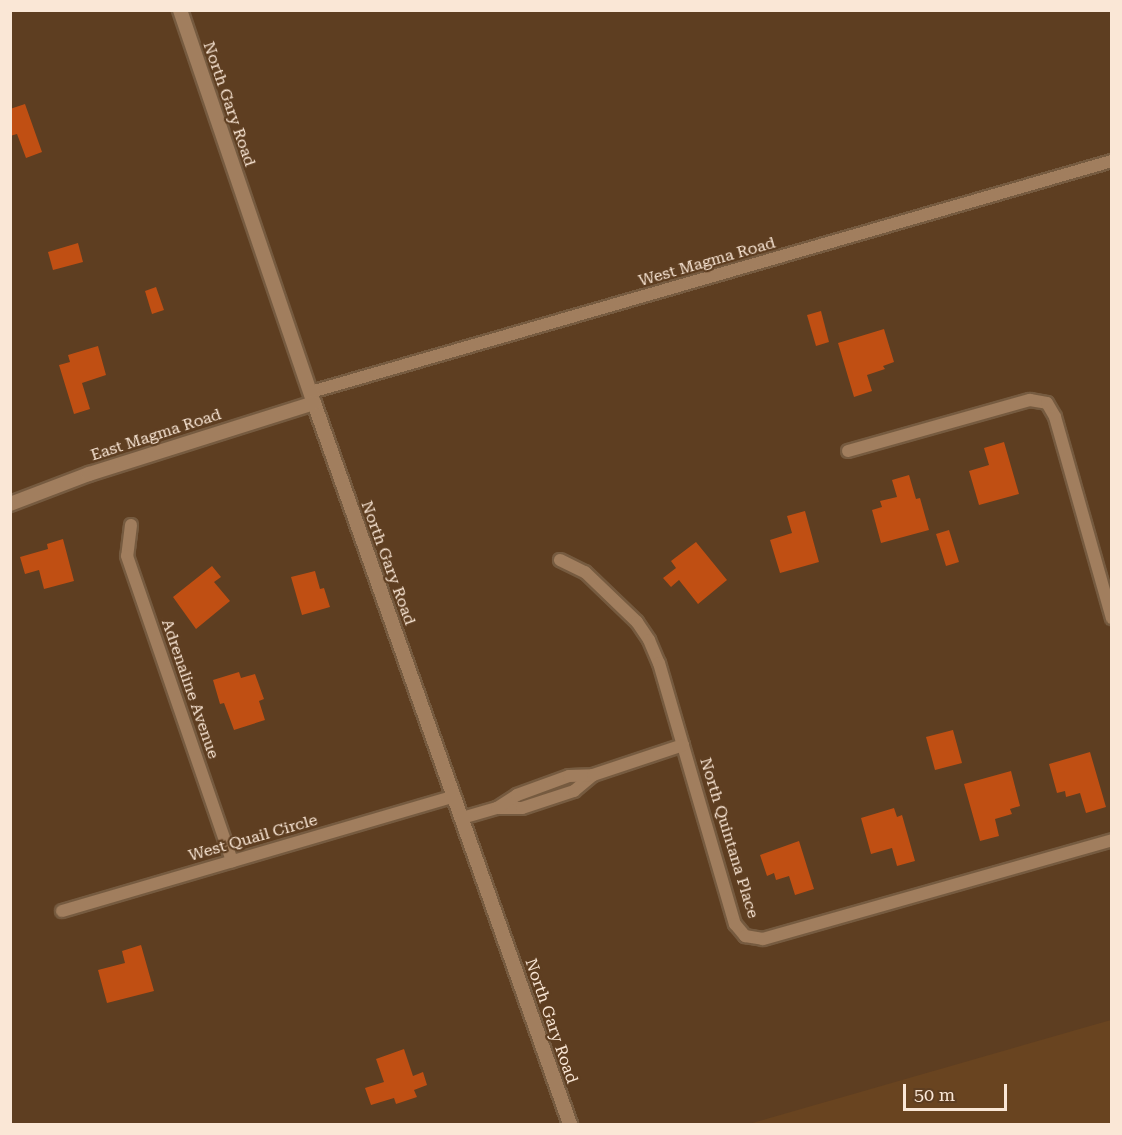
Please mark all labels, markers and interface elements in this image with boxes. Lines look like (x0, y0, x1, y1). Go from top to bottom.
street label: North Gary Road (199, 39, 259, 169)
street label: West Magma Road (636, 233, 778, 291)
street label: East Magma Road (88, 405, 224, 465)
street label: North Gary Road (357, 498, 419, 628)
street label: Adrenaline Avenue (157, 617, 223, 761)
street label: North Quintana Place (695, 755, 763, 921)
street label: West Quail Circle (186, 810, 320, 866)
street label: North Gary Road (521, 956, 581, 1086)
scale bar (906, 1072, 1010, 1110)
text: 50 m (914, 1084, 955, 1105)

